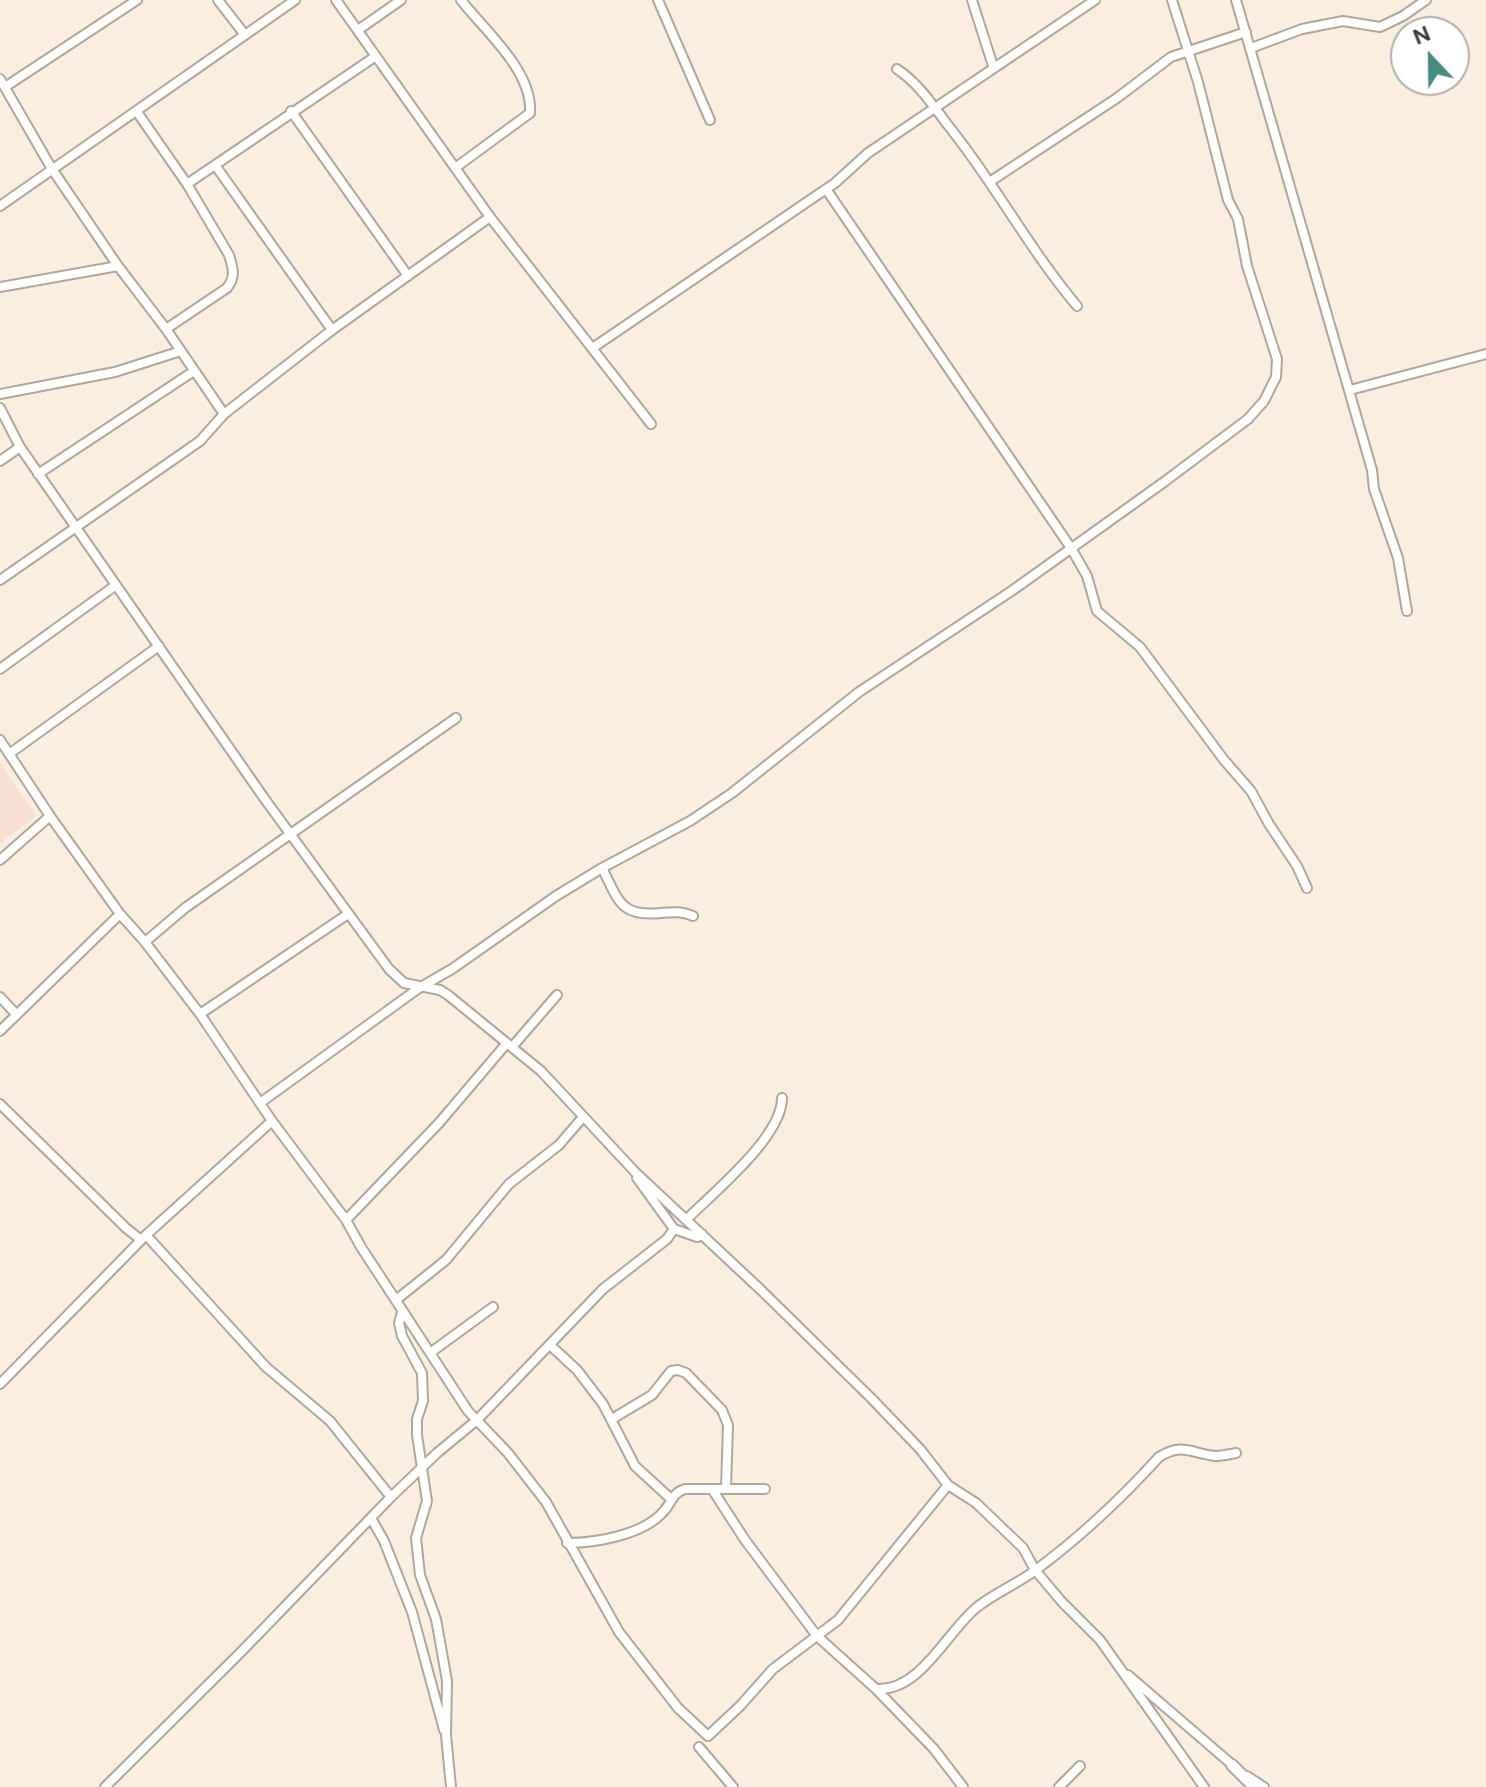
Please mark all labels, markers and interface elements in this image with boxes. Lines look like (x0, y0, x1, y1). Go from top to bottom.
north arrow (1390, 16, 1470, 96)
text: N (1409, 19, 1434, 52)

